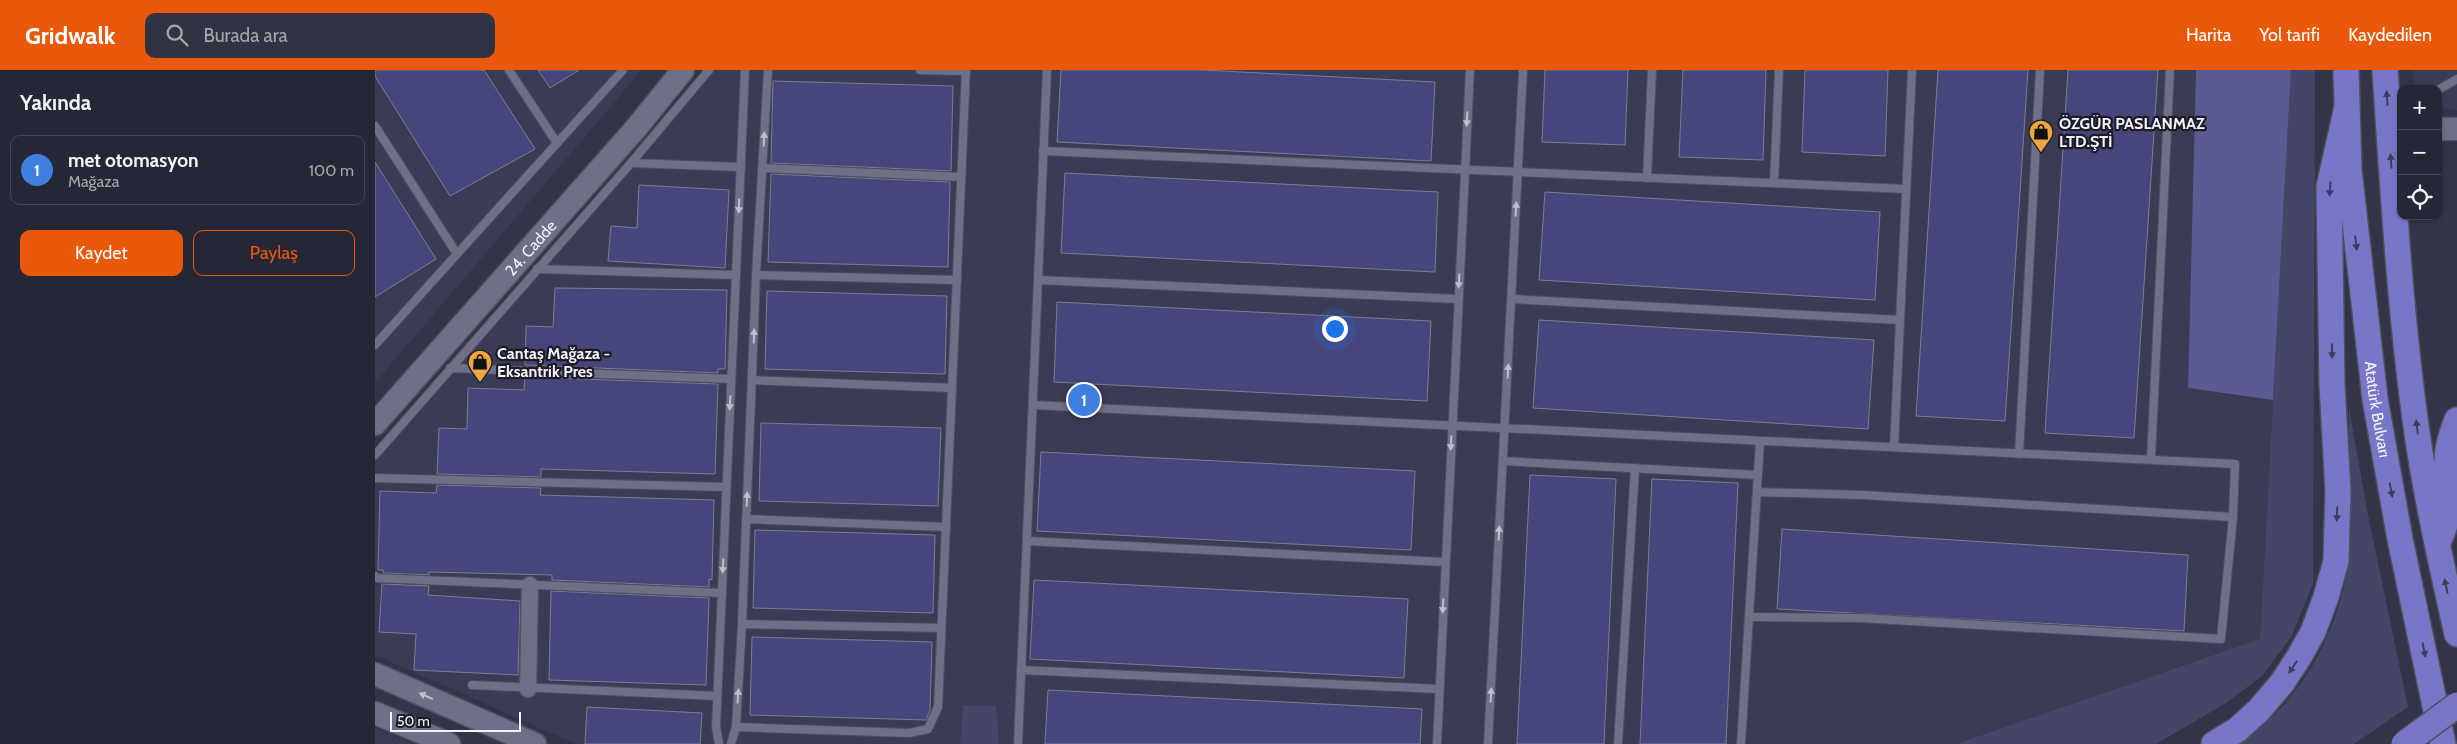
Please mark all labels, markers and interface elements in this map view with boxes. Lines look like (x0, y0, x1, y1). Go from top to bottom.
search box (145, 13, 495, 58)
text: Gridwalk (25, 21, 115, 50)
icon: search (163, 21, 191, 49)
text: Burada ara (203, 24, 288, 47)
text: Harita (2186, 24, 2231, 46)
text: Yol tarifi (2259, 24, 2320, 46)
text: Kaydedilen (2348, 24, 2432, 46)
map controls (2397, 85, 2442, 220)
button: + (2397, 85, 2442, 130)
text: Yakında (20, 90, 91, 115)
one-way arrow (2382, 90, 2390, 106)
one-way arrow (1463, 111, 1471, 127)
place label: ÖZGÜR PASLANMAZ LTD.ŞTİ (2059, 114, 2205, 151)
shop icon: ÖZGÜR PASLANMAZ LTD.ŞTİ (2028, 119, 2054, 153)
button: − (2397, 130, 2442, 175)
one-way arrow (760, 131, 768, 147)
text: met otomasyon (68, 149, 199, 172)
one-way arrow (2387, 153, 2395, 169)
text: 1 (34, 161, 40, 180)
text: 100 m (309, 161, 354, 180)
text: Mağaza (68, 172, 119, 191)
button: locate (2397, 175, 2442, 220)
one-way arrow (2325, 181, 2333, 197)
one-way arrow (735, 198, 743, 214)
one-way arrow (1513, 200, 1521, 216)
street label: 24. Cadde (501, 216, 560, 280)
button: Kaydet (20, 230, 183, 276)
button: Paylaş (193, 230, 355, 276)
one-way arrow (2352, 235, 2360, 251)
one-way arrow (1455, 273, 1463, 289)
your location (1322, 316, 1348, 342)
one-way arrow (750, 328, 758, 344)
one-way arrow (2328, 343, 2336, 359)
place label: Cantaş Mağaza - Eksantrik Pres (497, 344, 610, 381)
shop icon: Cantaş Mağaza - Eksantrik Pres (467, 349, 493, 383)
street label: Atatürk Bulvarı (2361, 360, 2395, 459)
one-way arrow (1504, 363, 1512, 379)
pin: 1 (1068, 381, 1100, 419)
one-way arrow (726, 396, 734, 412)
one-way arrow (2412, 419, 2420, 435)
one-way arrow (1447, 436, 1455, 452)
one-way arrow (2387, 483, 2395, 499)
one-way arrow (744, 490, 752, 506)
one-way arrow (2333, 506, 2341, 522)
one-way arrow (1496, 525, 1504, 541)
one-way arrow (718, 558, 726, 574)
one-way arrow (2442, 578, 2450, 594)
one-way arrow (1439, 598, 1447, 614)
one-way arrow (2420, 642, 2428, 658)
one-way arrow (2288, 660, 2297, 674)
one-way arrow (1487, 687, 1495, 703)
one-way arrow (734, 688, 742, 704)
one-way arrow (419, 692, 433, 700)
scale bar (390, 709, 521, 732)
text: 50 m (397, 712, 430, 730)

